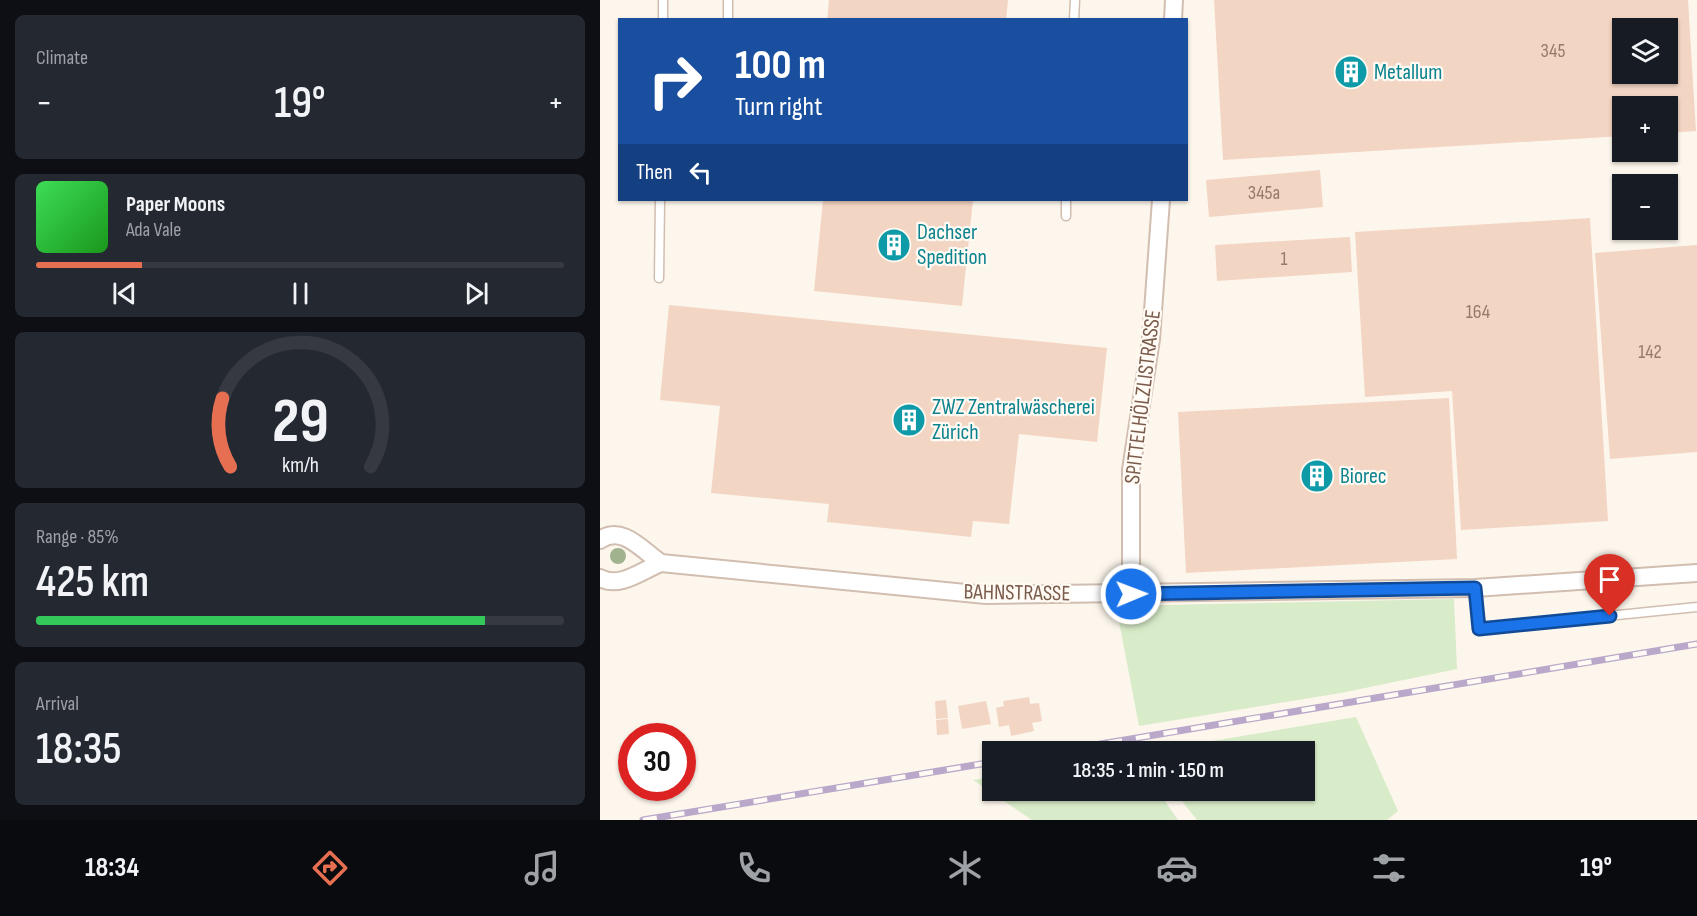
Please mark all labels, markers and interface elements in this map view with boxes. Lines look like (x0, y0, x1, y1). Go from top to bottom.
map controls (1612, 18, 1678, 240)
button: layers (1612, 18, 1678, 84)
house number: 345 (1541, 39, 1565, 63)
text: 100 m (735, 40, 826, 91)
icon: right (636, 42, 714, 120)
text: Climate (36, 46, 88, 70)
building icon: Metallum (1333, 54, 1369, 90)
place label: Metallum (1374, 59, 1442, 86)
text: 19° (274, 76, 326, 131)
text: − (36, 83, 52, 123)
text: + (548, 83, 564, 123)
text: Turn right (735, 91, 822, 123)
button: + (1612, 96, 1678, 162)
icon: left (684, 156, 717, 189)
text: Then (636, 159, 672, 186)
button: − (1612, 174, 1678, 240)
house number: 345a (1248, 181, 1280, 205)
text: Paper Moons (126, 191, 225, 218)
text: Ada Vale (126, 218, 181, 242)
place label: Dachser Spedition (917, 219, 987, 271)
building icon: Dachser Spedition (876, 227, 912, 263)
house number: 1 (1281, 247, 1288, 271)
icon: previous (108, 277, 141, 310)
icon: pause (284, 277, 317, 310)
icon: next (460, 277, 493, 310)
house number: 164 (1466, 300, 1490, 324)
street label: SPITTELHÖLZLISTRASSE (1119, 308, 1167, 486)
house number: 142 (1638, 340, 1662, 364)
text: 29 (272, 385, 328, 460)
place label: ZWZ Zentralwäscherei Zürich (932, 394, 1095, 446)
building icon: ZWZ Zentralwäscherei Zürich (891, 402, 927, 438)
text: km/h (281, 453, 319, 478)
building icon: Biorec (1299, 458, 1335, 494)
place label: Biorec (1340, 463, 1387, 490)
text: Range · 85% (36, 525, 119, 549)
pin (1584, 554, 1635, 616)
text: 425 km (36, 555, 149, 610)
position arrow (1099, 562, 1163, 626)
icon: arrive (1593, 563, 1626, 596)
street label: BAHNSTRASSE (963, 579, 1071, 607)
text: Arrival (36, 692, 79, 716)
text: 18:35 (36, 722, 122, 777)
speed limit sign: 30 (618, 723, 696, 801)
text: 18:35 · 1 min · 150 m (1073, 757, 1224, 784)
icon: directions (309, 847, 351, 889)
icon: music (521, 847, 563, 889)
icon: phone (733, 847, 775, 889)
icon: climate (944, 847, 986, 889)
icon: car (1156, 847, 1198, 889)
icon: filters (1368, 847, 1410, 889)
text: 18:34 (85, 852, 139, 884)
text: 19° (1580, 852, 1612, 884)

